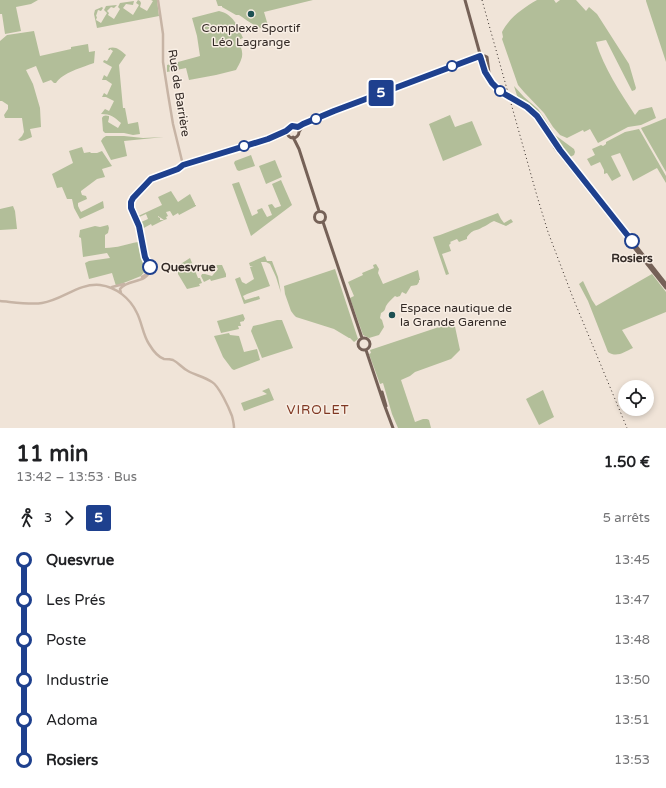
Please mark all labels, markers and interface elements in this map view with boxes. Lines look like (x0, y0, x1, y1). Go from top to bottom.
marker: Complexe Sportif Léo Lagrange (246, 9, 256, 19)
place label: Complexe Sportif Léo Lagrange (202, 21, 301, 49)
street label: Rue de Barrière (165, 48, 193, 138)
unlabelled marker (446, 60, 458, 72)
line badge: 5 (368, 80, 394, 106)
text: 5 (377, 84, 385, 101)
unlabelled marker (494, 85, 506, 97)
unlabelled marker (310, 113, 322, 125)
unlabelled marker (238, 140, 250, 152)
marker: Rosiers (624, 233, 640, 249)
place label: Rosiers (611, 251, 653, 265)
marker: Quesvrue (142, 259, 158, 275)
place label: Quesvrue (161, 260, 216, 274)
place label: Espace nautique de la Grande Garenne (400, 301, 512, 329)
marker: Espace nautique de la Grande Garenne (387, 310, 397, 320)
map controls (618, 380, 654, 416)
button: locate (618, 380, 654, 416)
district label: VIROLET (286, 402, 350, 418)
text: 11 min (16, 441, 88, 467)
text: 1.50 € (604, 453, 650, 471)
text: 13:42 – 13:53 · Bus (16, 469, 137, 485)
icon: walk (16, 507, 38, 529)
icon: forward (58, 507, 80, 529)
text: 5 (94, 509, 103, 526)
text: 3 (44, 510, 52, 526)
text: 5 arrêts (603, 510, 650, 526)
text: Quesvrue (46, 551, 114, 569)
text: 13:45 (614, 552, 650, 568)
text: Les Prés (46, 591, 105, 609)
text: 13:47 (614, 592, 650, 608)
text: Poste (46, 631, 86, 649)
text: 13:48 (614, 632, 650, 648)
text: Industrie (46, 671, 109, 689)
text: 13:50 (614, 672, 650, 688)
text: Adoma (46, 711, 98, 729)
text: 13:51 (614, 712, 650, 728)
text: Rosiers (46, 751, 98, 769)
text: 13:53 (614, 752, 650, 768)

